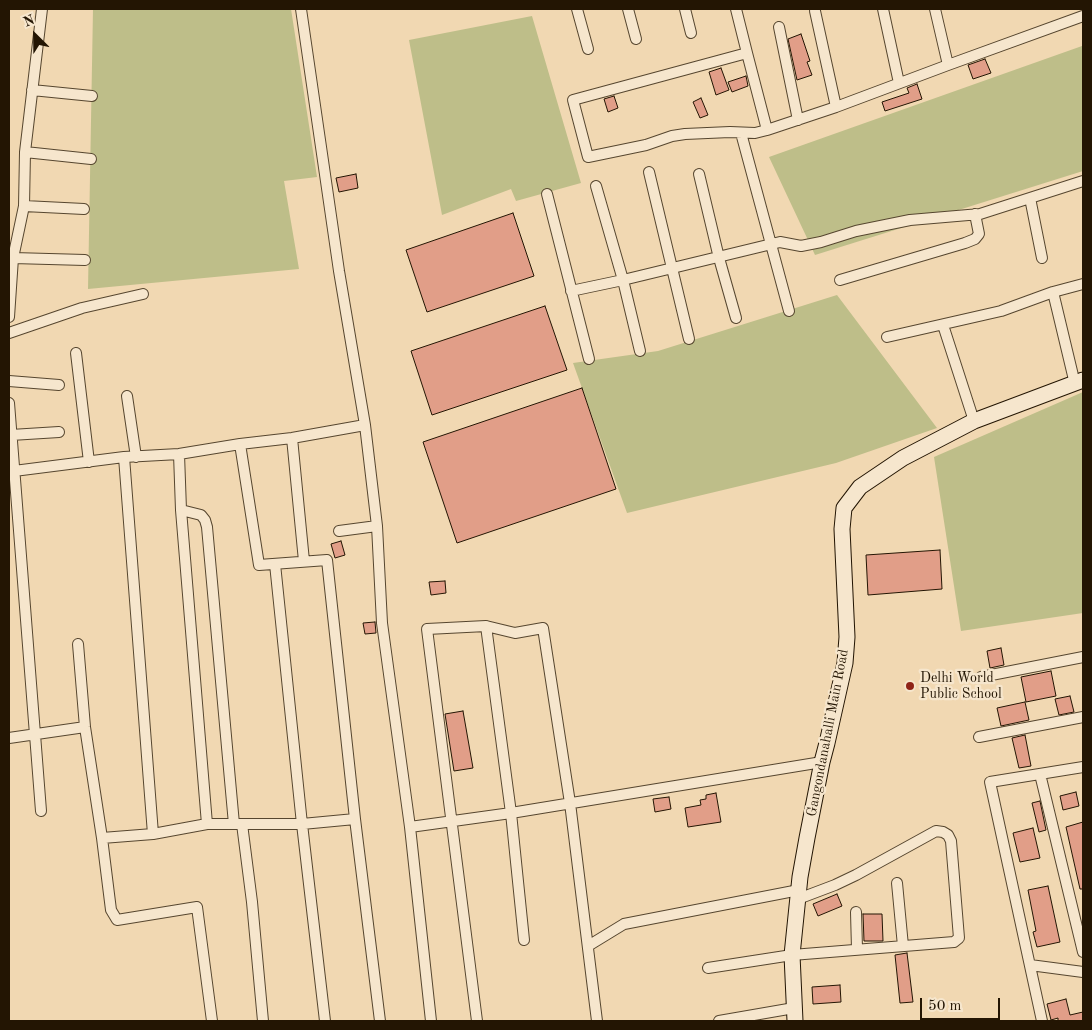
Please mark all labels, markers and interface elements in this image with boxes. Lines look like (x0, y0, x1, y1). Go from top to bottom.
north arrow (10, 10, 60, 60)
text: N (21, 13, 37, 30)
street label: Gangondanahalli Main Road (804, 648, 852, 818)
place label: Delhi World Public School (920, 670, 1002, 702)
marker: Delhi World Public School (904, 680, 916, 692)
scale bar (922, 988, 1002, 1020)
text: 50 m (928, 999, 962, 1014)

